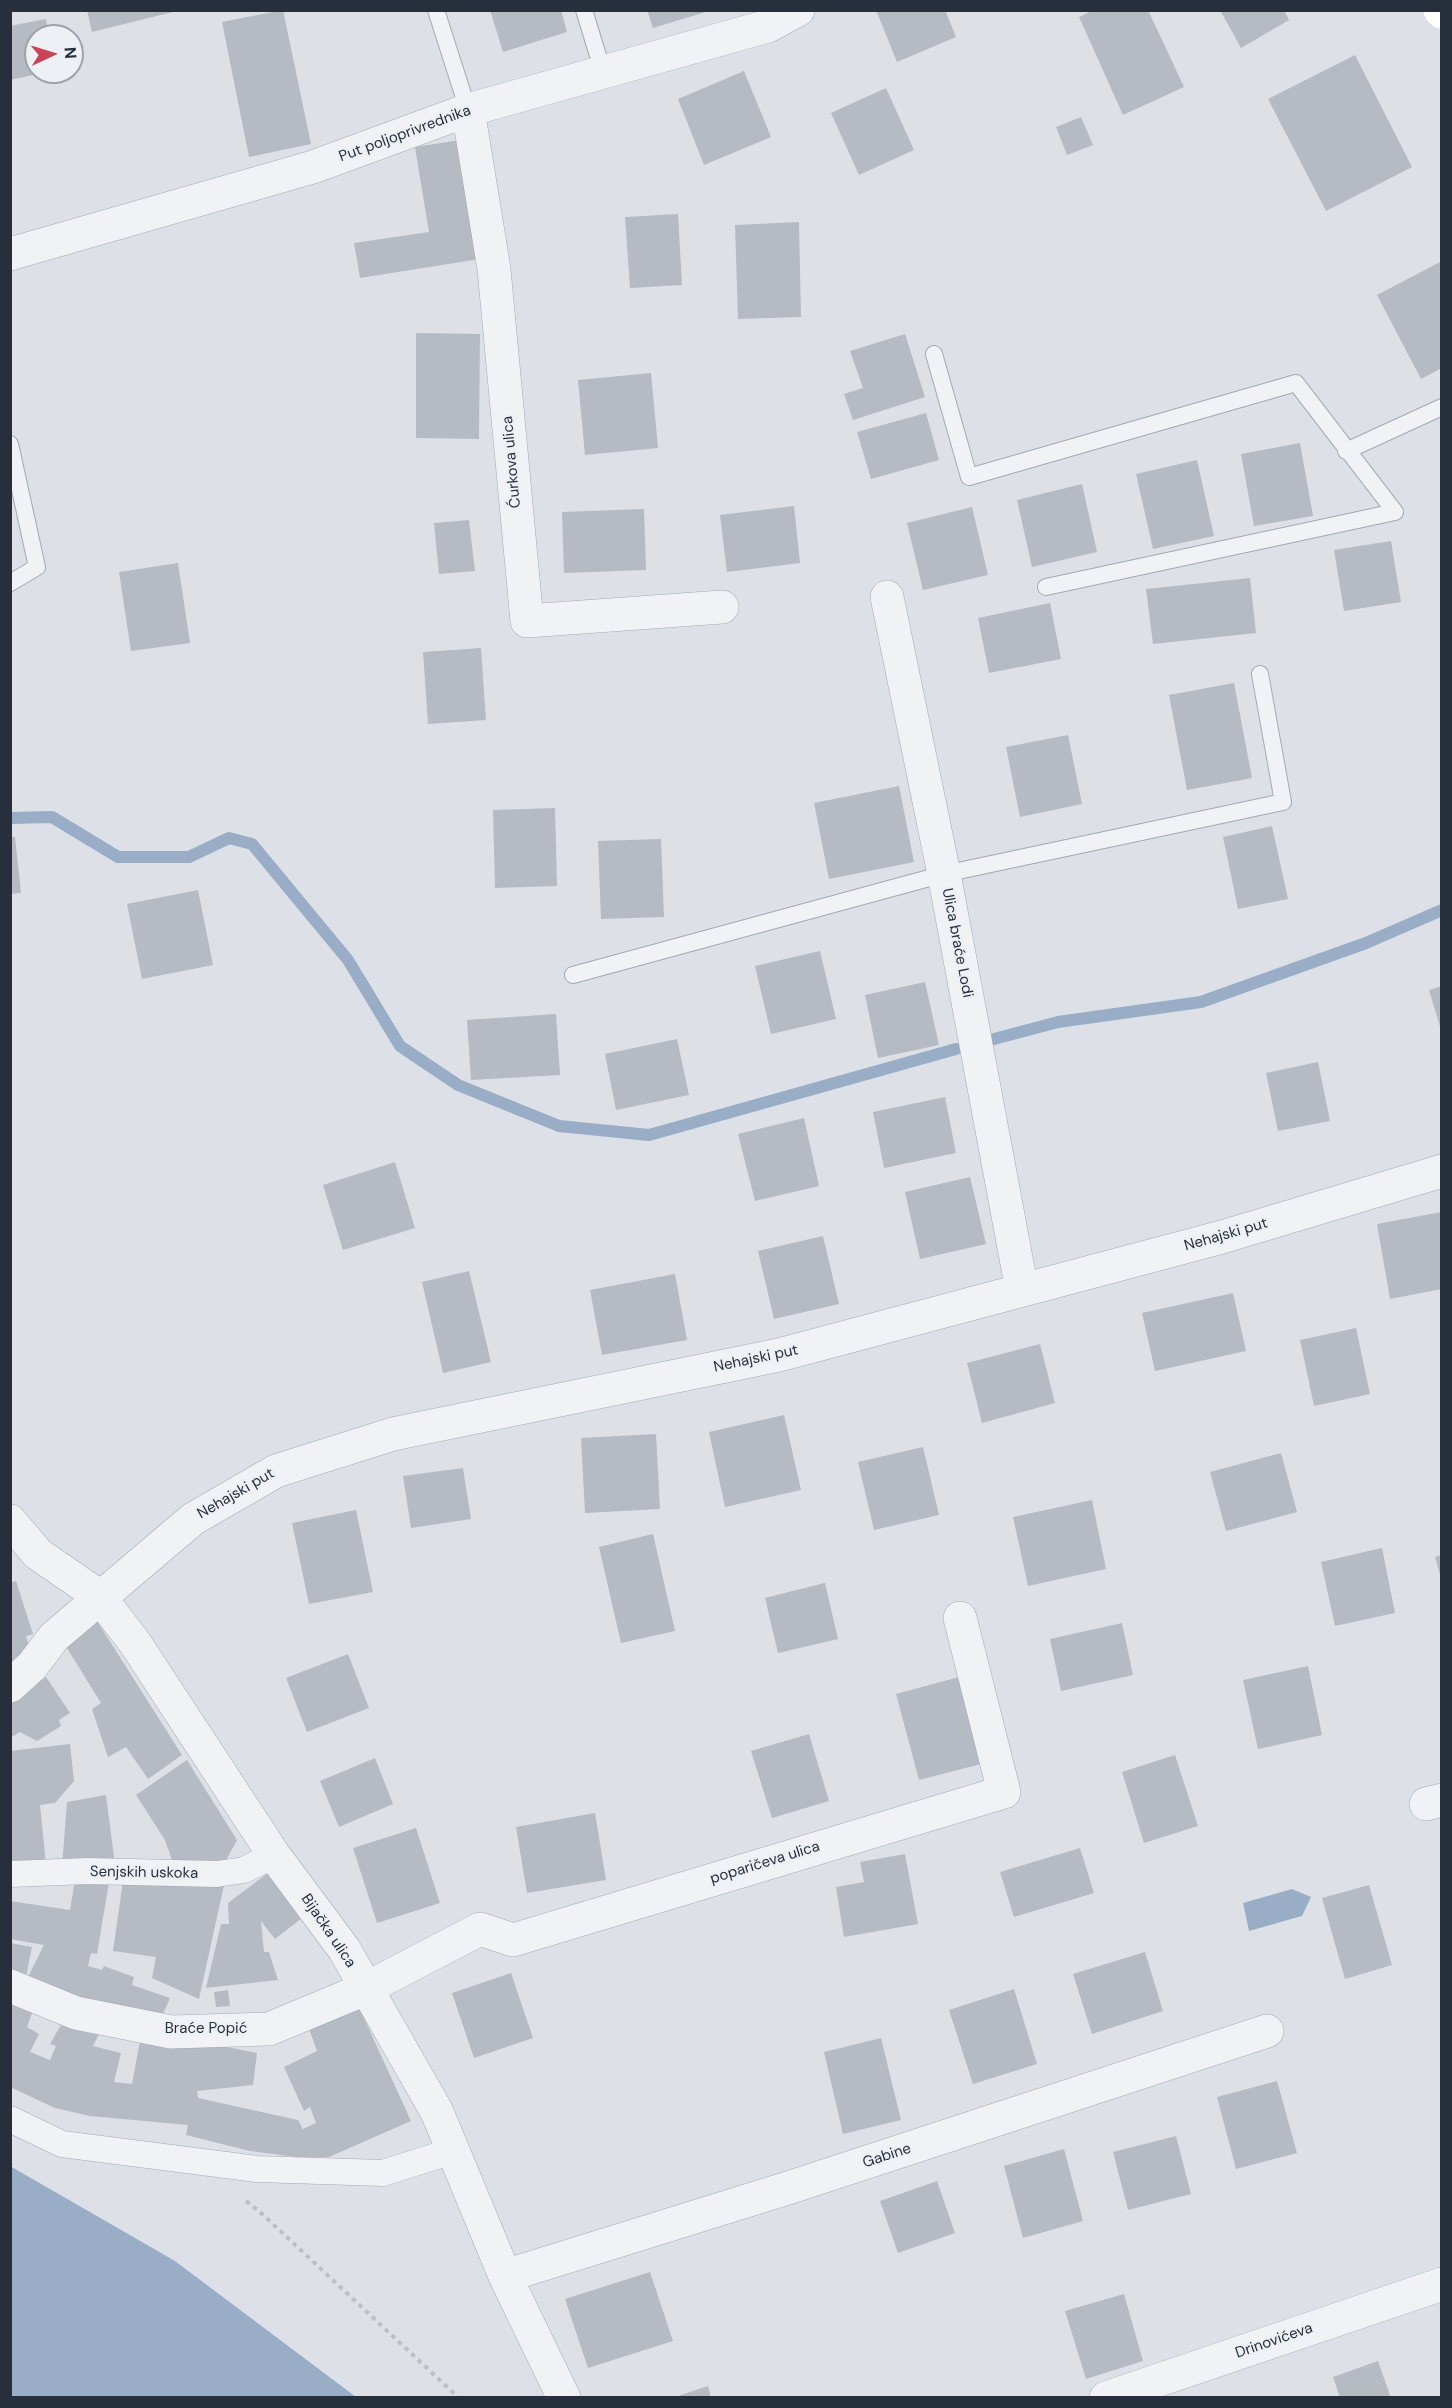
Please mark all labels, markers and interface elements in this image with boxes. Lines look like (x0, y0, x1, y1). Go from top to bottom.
north arrow (24, 24, 84, 84)
text: N (60, 46, 81, 59)
street label: Put poljoprivrednika (337, 102, 473, 166)
street label: Ćurkova ulica (499, 415, 525, 509)
street label: Ulica braće Lodi (938, 887, 976, 999)
street label: Nehajski put (1182, 1215, 1270, 1255)
street label: Nehajski put (712, 1341, 800, 1377)
street label: Nehajski put (194, 1465, 278, 1523)
street label: poparičeva ulica (708, 1838, 822, 1888)
street label: Senjskih uskoka (90, 1863, 198, 1883)
street label: Bijačka ulica (297, 1891, 359, 1971)
street label: Braće Popić (165, 2020, 247, 2038)
street label: Gabine (861, 2140, 913, 2172)
street label: Drinovićeva (1233, 2319, 1315, 2363)

